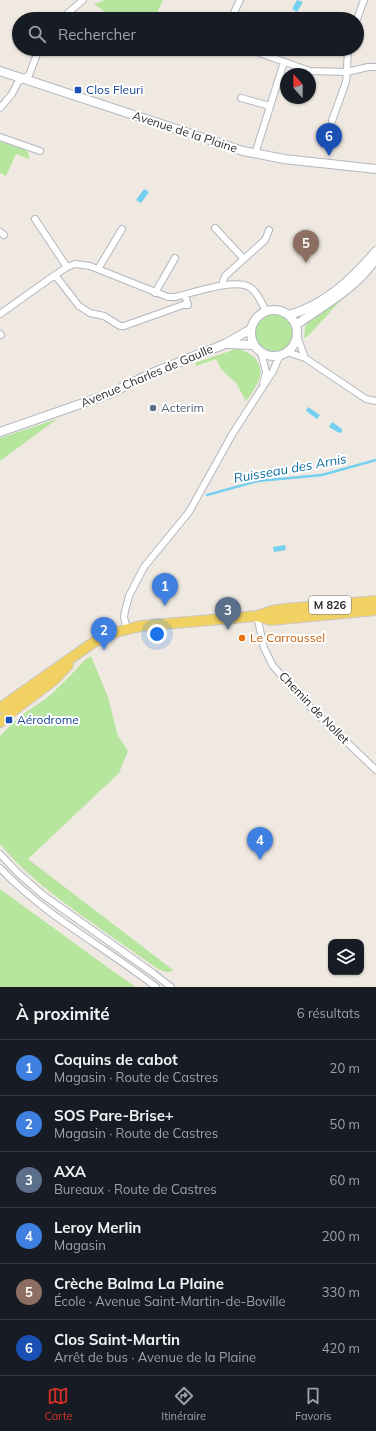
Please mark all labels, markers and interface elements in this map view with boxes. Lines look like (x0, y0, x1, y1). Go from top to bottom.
search box (12, 12, 364, 56)
icon: search (26, 23, 48, 45)
text: Rechercher (58, 25, 136, 44)
north arrow (280, 68, 316, 104)
place label: Clos Fleuri (86, 82, 143, 97)
marker: Clos Fleuri (73, 85, 83, 95)
street label: Avenue de la Plaine (131, 108, 239, 156)
pin: 6 (316, 123, 342, 156)
pin: 5 (293, 230, 319, 263)
street label: Avenue Charles de Gaulle (78, 341, 215, 410)
place label: Acterim (161, 400, 204, 415)
marker: Acterim (148, 403, 158, 413)
water label: Ruisseau des Arnis (232, 450, 348, 486)
pin: 1 (152, 573, 178, 606)
road number: M 826 (309, 596, 351, 614)
pin: 3 (215, 597, 241, 630)
pin: 2 (91, 617, 117, 650)
your location (147, 624, 167, 644)
place label: Le Carroussel (250, 630, 325, 645)
marker: Le Carroussel (237, 633, 247, 643)
street label: Chemin de Nollet (276, 668, 353, 747)
place label: Aérodrome (17, 712, 79, 727)
marker: Aérodrome (4, 715, 14, 725)
pin: 4 (247, 827, 273, 860)
map controls (328, 939, 364, 975)
button: layers (328, 939, 364, 975)
text: À proximité (16, 1003, 110, 1024)
text: 6 résultats (297, 1005, 360, 1021)
text: Coquins de cabot (54, 1050, 178, 1069)
text: 1 (25, 1060, 33, 1076)
text: 20 m (330, 1060, 360, 1076)
text: Magasin · Route de Castres (54, 1069, 218, 1085)
text: SOS Pare-Brise+ (54, 1106, 174, 1125)
text: 2 (25, 1116, 33, 1132)
text: 50 m (330, 1116, 360, 1132)
text: Magasin · Route de Castres (54, 1125, 218, 1141)
text: AXA (54, 1162, 86, 1181)
text: 3 (25, 1172, 33, 1188)
text: 60 m (330, 1172, 360, 1188)
text: Bureaux · Route de Castres (54, 1181, 217, 1197)
text: Leroy Merlin (54, 1218, 141, 1237)
text: 4 (25, 1228, 33, 1244)
text: 200 m (322, 1228, 360, 1244)
text: Magasin (54, 1237, 106, 1253)
text: Crèche Balma La Plaine (54, 1274, 224, 1293)
text: 5 (25, 1284, 33, 1300)
text: 330 m (322, 1284, 360, 1300)
text: École · Avenue Saint-Martin-de-Boville (54, 1293, 286, 1309)
text: Clos Saint-Martin (54, 1330, 180, 1349)
text: 6 (25, 1340, 33, 1356)
text: 420 m (322, 1340, 360, 1356)
text: Arrêt de bus · Avenue de la Plaine (54, 1349, 256, 1365)
tab: Carte (44, 1385, 72, 1423)
tab: Itinéraire (161, 1385, 206, 1423)
tab: Favoris (295, 1385, 332, 1423)

